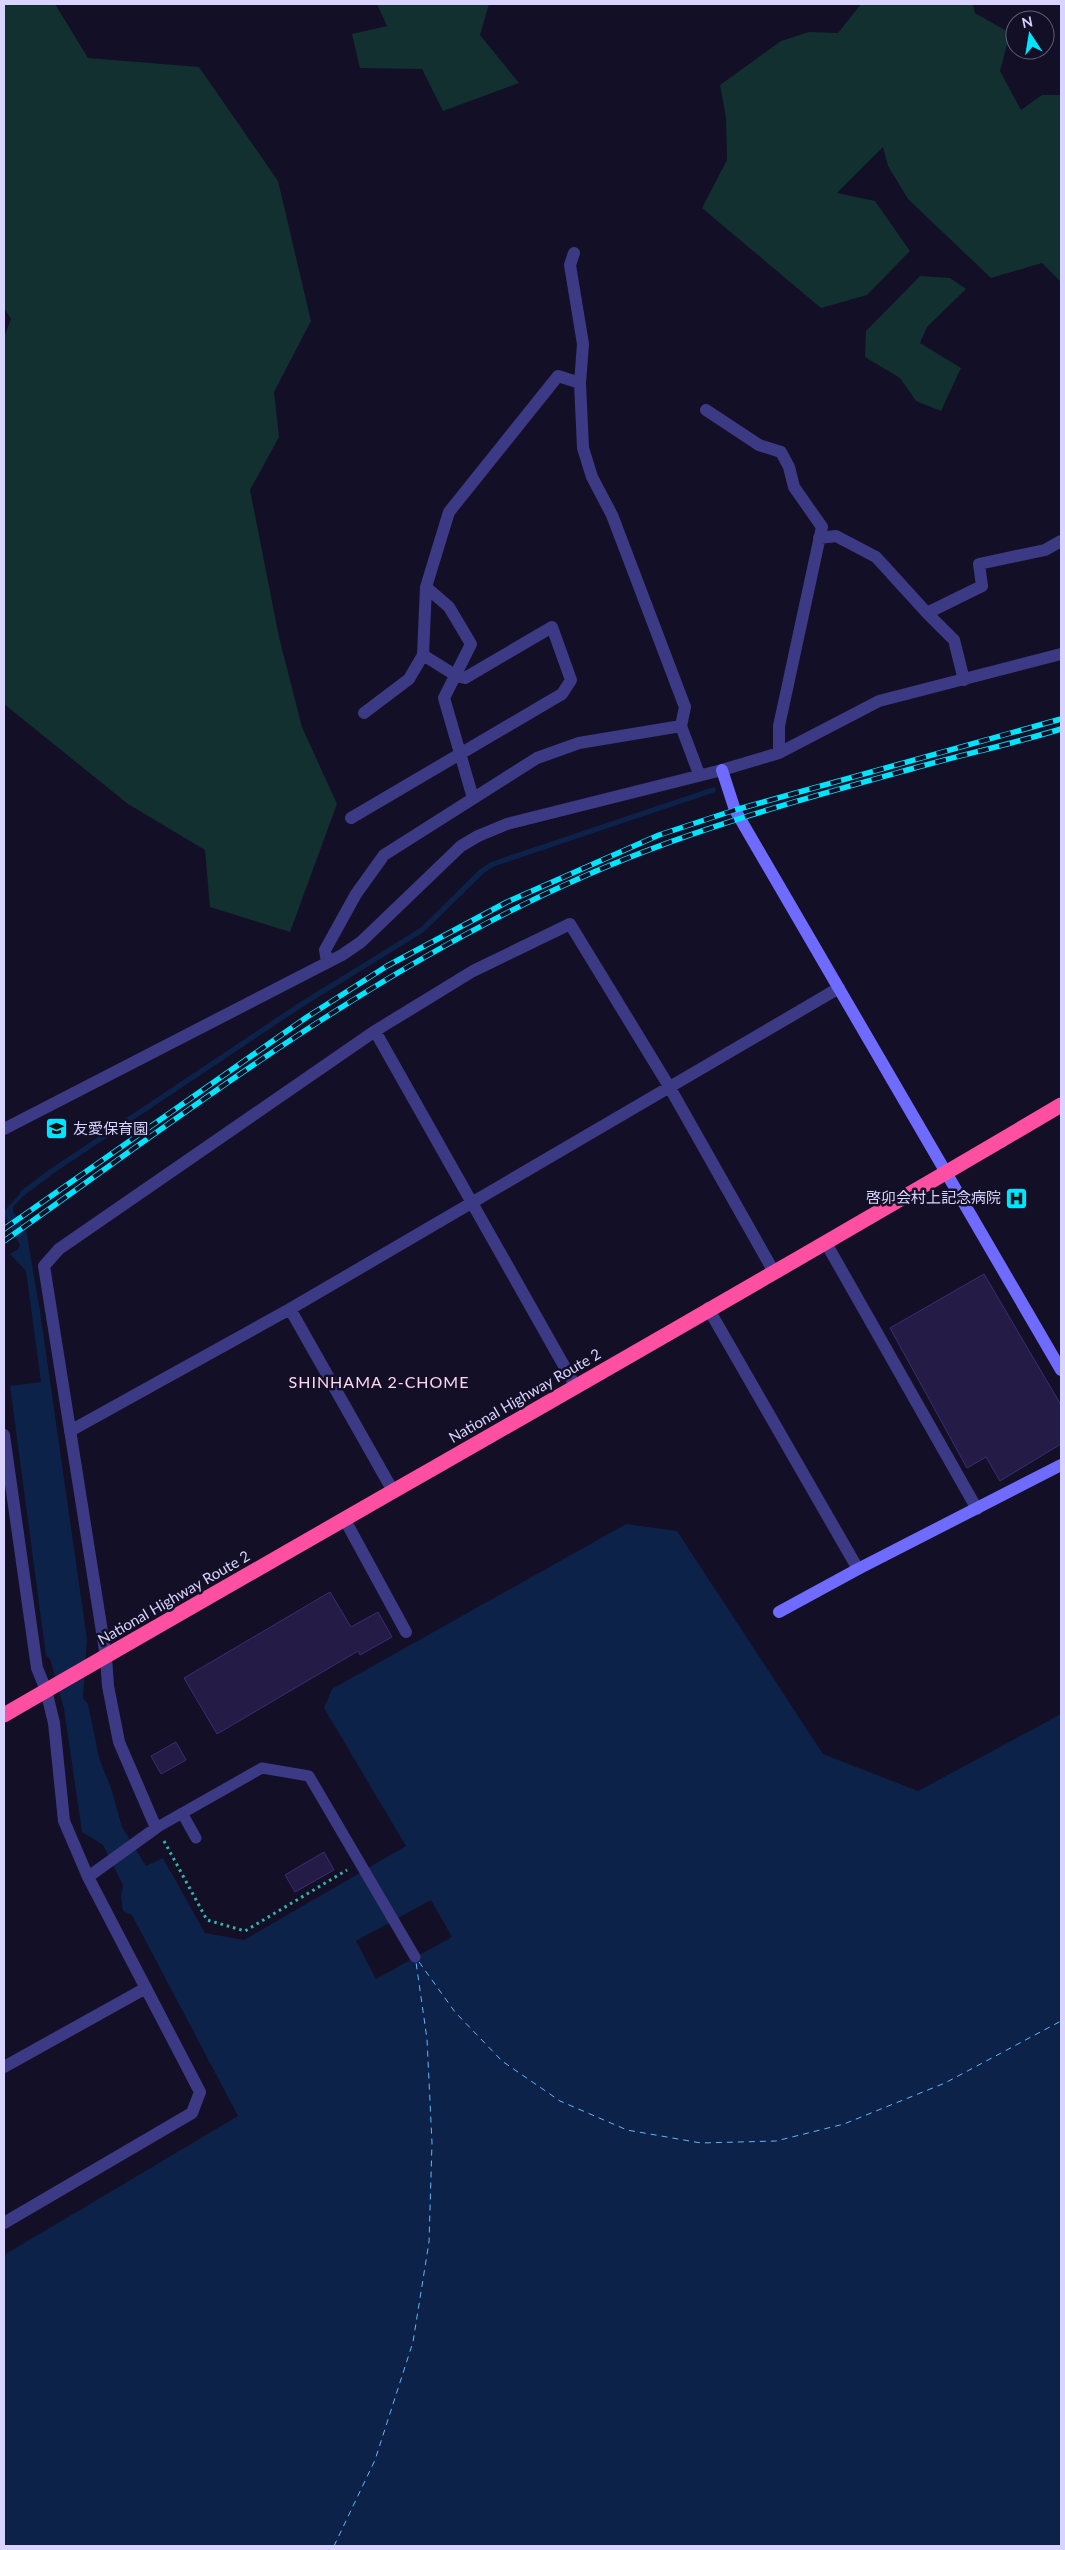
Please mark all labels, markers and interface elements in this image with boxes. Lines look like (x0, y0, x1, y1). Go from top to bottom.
north arrow (1005, 10, 1055, 60)
text: N (1020, 12, 1034, 31)
school or university icon: 友愛保育園 (45, 1117, 69, 1141)
place label: 友愛保育園 (73, 1119, 148, 1137)
hospital icon: 啓卯会村上記念病院 (1005, 1186, 1029, 1210)
place label: 啓卯会村上記念病院 (866, 1188, 1001, 1206)
street label: National Highway Route 2 (445, 1344, 604, 1446)
district label: SHINHAMA 2-CHOME (289, 1372, 469, 1391)
street label: National Highway Route 2 (94, 1546, 253, 1648)

